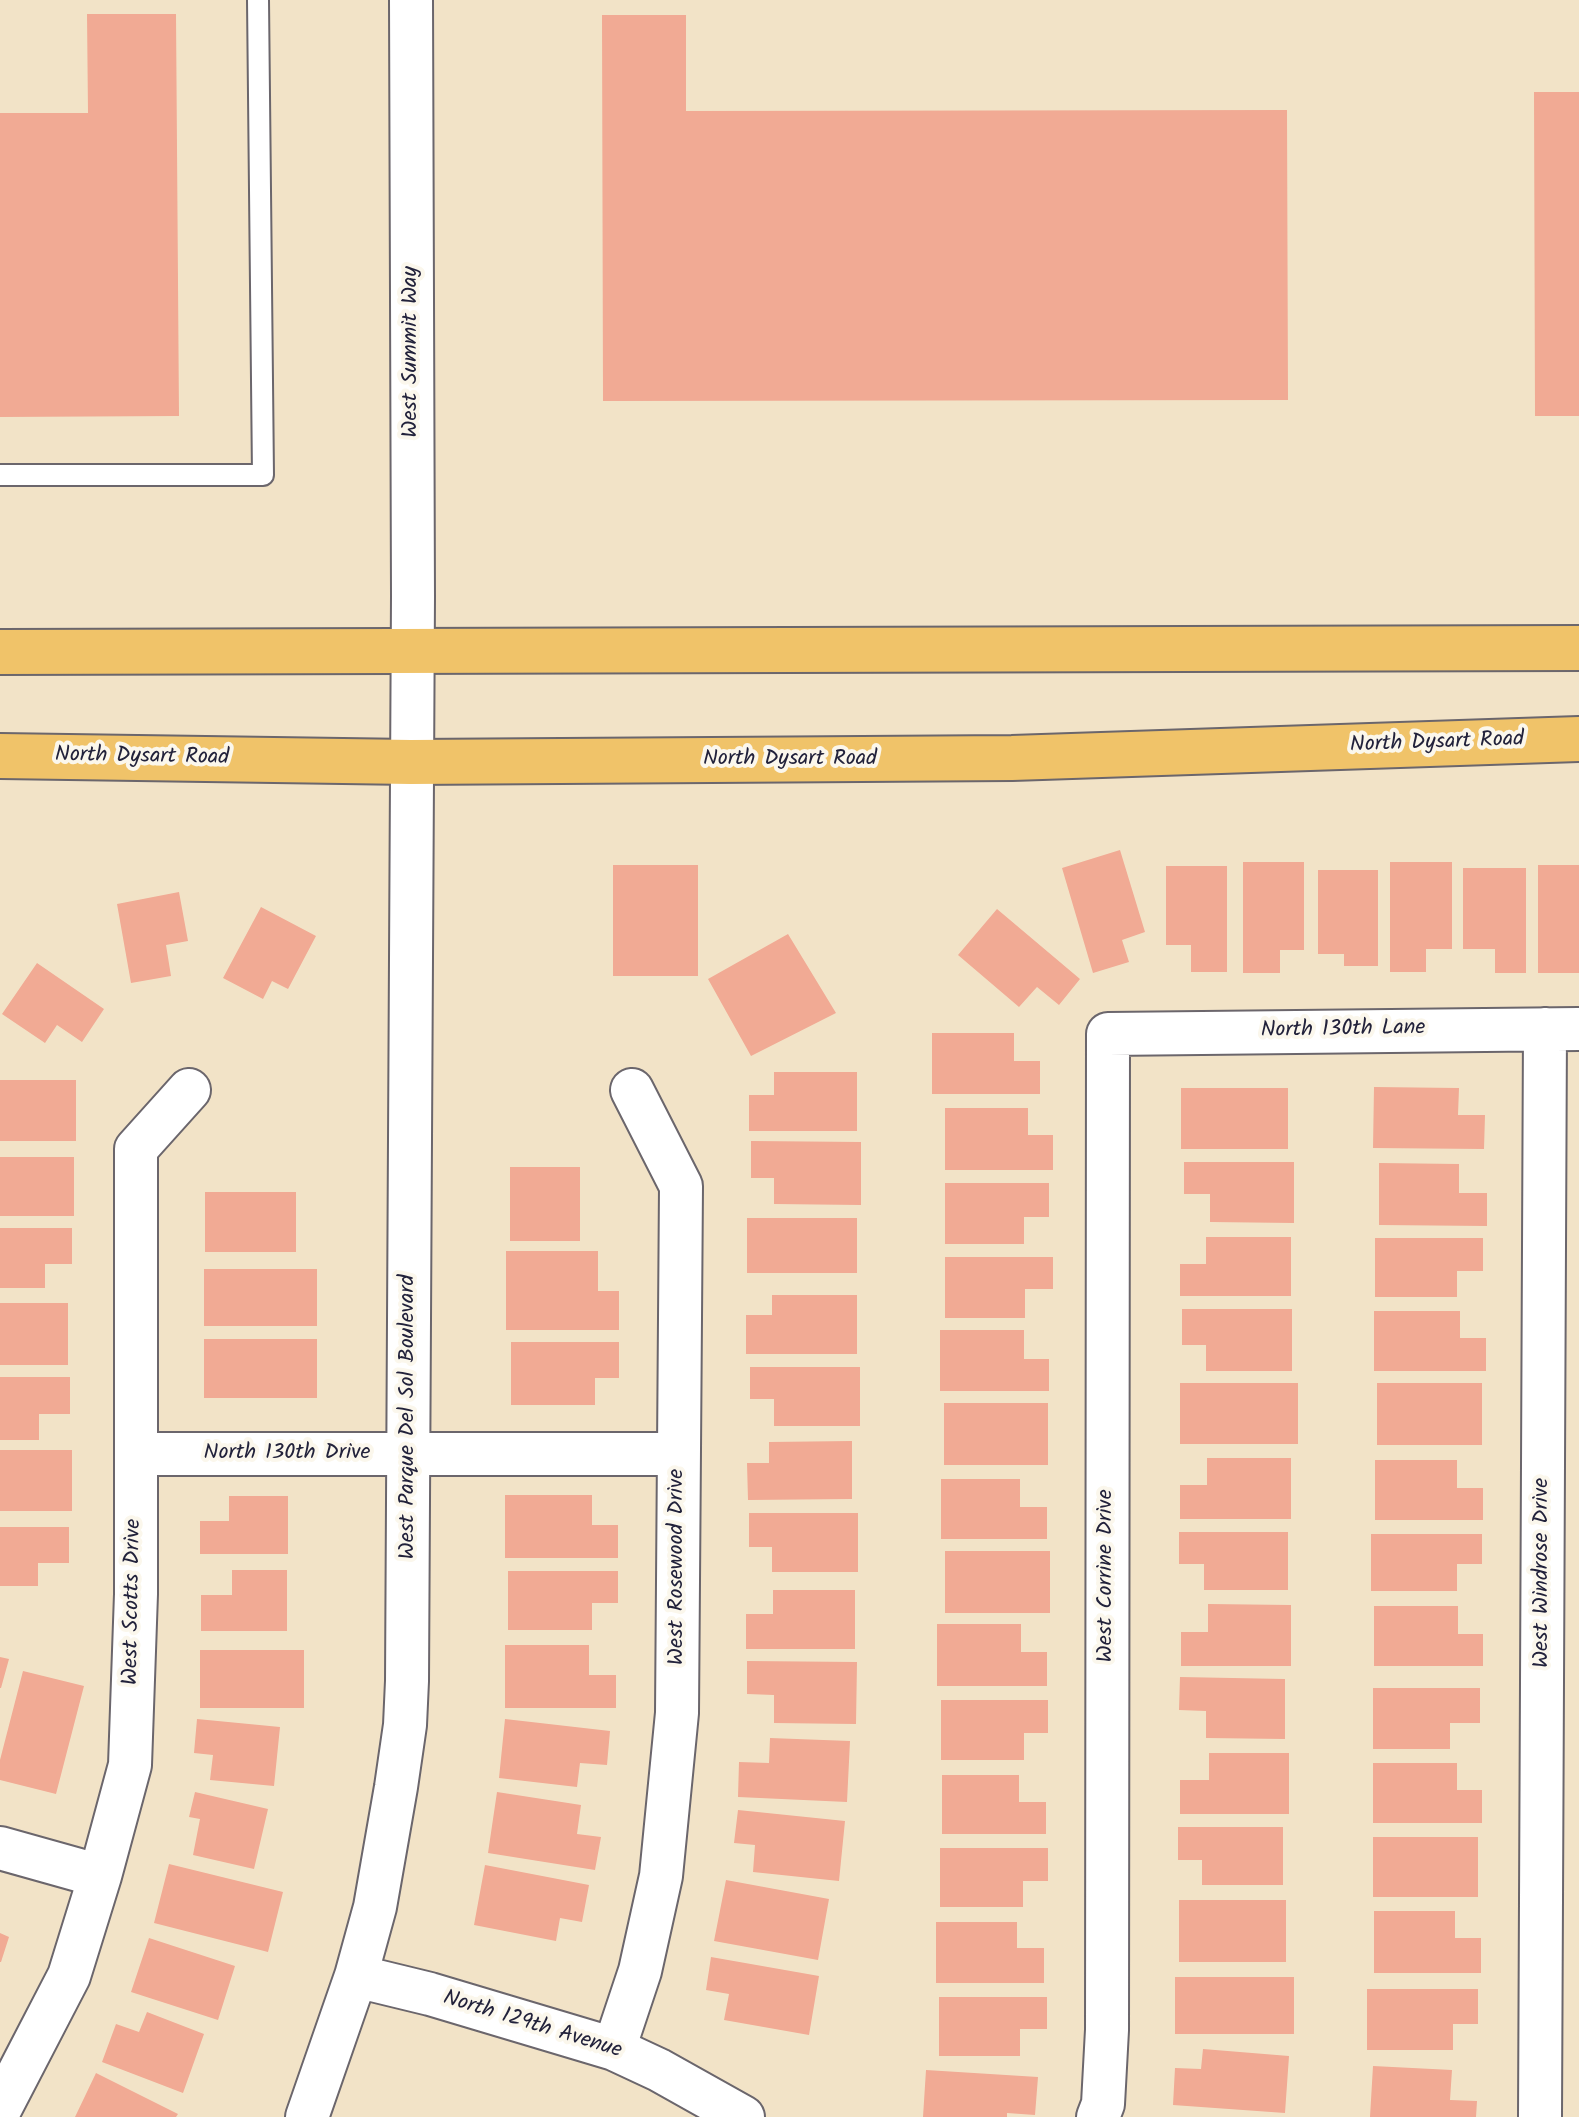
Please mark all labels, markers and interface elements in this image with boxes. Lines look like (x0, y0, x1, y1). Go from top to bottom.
street label: West Summit Way (399, 266, 425, 438)
street label: North Dysart Road (1349, 728, 1525, 760)
street label: North Dysart Road (55, 743, 229, 773)
street label: North Dysart Road (703, 747, 877, 773)
street label: North 130th Lane (1260, 1016, 1426, 1046)
street label: West Parque Del Sol Boulevard (396, 1275, 422, 1559)
street label: North 130th Drive (204, 1441, 370, 1467)
street label: West Rosewood Drive (665, 1469, 691, 1665)
street label: West Windrose Drive (1530, 1478, 1556, 1668)
street label: West Corrine Drive (1094, 1489, 1120, 1663)
street label: West Scotts Drive (119, 1519, 149, 1685)
street label: North 129th Avenue (439, 1986, 625, 2066)

